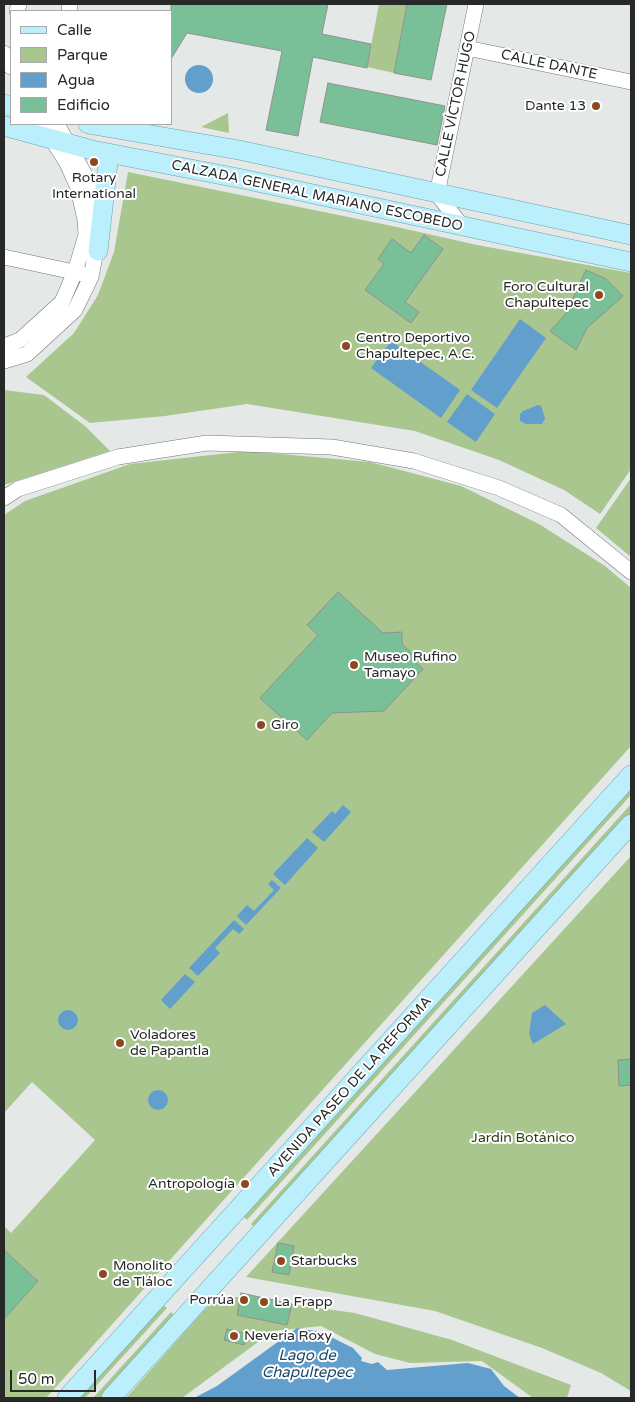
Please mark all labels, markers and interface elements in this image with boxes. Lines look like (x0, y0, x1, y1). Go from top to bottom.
legend (10, 10, 172, 125)
text: Calle (57, 21, 92, 39)
street label: CALLE VÍCTOR HUGO (432, 30, 480, 178)
text: Parque (57, 46, 108, 64)
street label: CALLE DANTE (499, 47, 599, 83)
text: Agua (57, 71, 95, 89)
text: Edificio (57, 96, 110, 114)
place label: Dante 13 (525, 98, 586, 114)
marker: Dante 13 (590, 100, 602, 112)
marker: Rotary International (88, 156, 100, 168)
street label: CALZADA GENERAL MARIANO ESCOBEDO (170, 157, 464, 235)
place label: Rotary International (52, 170, 136, 202)
place label: Foro Cultural Chapultepec (503, 279, 589, 312)
marker: Foro Cultural Chapultepec (593, 289, 605, 301)
place label: Centro Deportivo Chapultepec, A.C. (356, 330, 475, 362)
marker: Centro Deportivo Chapultepec, A.C. (340, 340, 352, 352)
place label: Museo Rufino Tamayo (364, 649, 457, 682)
marker: Museo Rufino Tamayo (348, 659, 360, 671)
place label: Giro (271, 717, 299, 733)
marker: Giro (255, 719, 267, 731)
street label: AVENIDA PASEO DE LA REFORMA (264, 993, 436, 1181)
place label: Voladores de Papantla (130, 1027, 209, 1060)
marker: Voladores de Papantla (114, 1037, 126, 1049)
park label: Jardín Botánico (471, 1130, 575, 1146)
place label: Antropología (148, 1176, 235, 1192)
marker: Antropología (239, 1178, 251, 1190)
place label: Starbucks (291, 1253, 357, 1269)
marker: Starbucks (275, 1255, 287, 1267)
place label: Monolito de Tláloc (113, 1258, 173, 1290)
marker: Monolito de Tláloc (97, 1268, 109, 1280)
place label: Porrúa (189, 1292, 234, 1308)
marker: Porrúa (238, 1294, 250, 1306)
place label: La Frapp (274, 1294, 333, 1310)
marker: La Frapp (258, 1296, 270, 1308)
place label: Nevería Roxy (244, 1328, 332, 1344)
marker: Nevería Roxy (228, 1330, 240, 1342)
water label: Lago de Chapultepec (262, 1347, 352, 1382)
scale bar (12, 1360, 99, 1392)
text: 50 m (18, 1370, 55, 1388)

